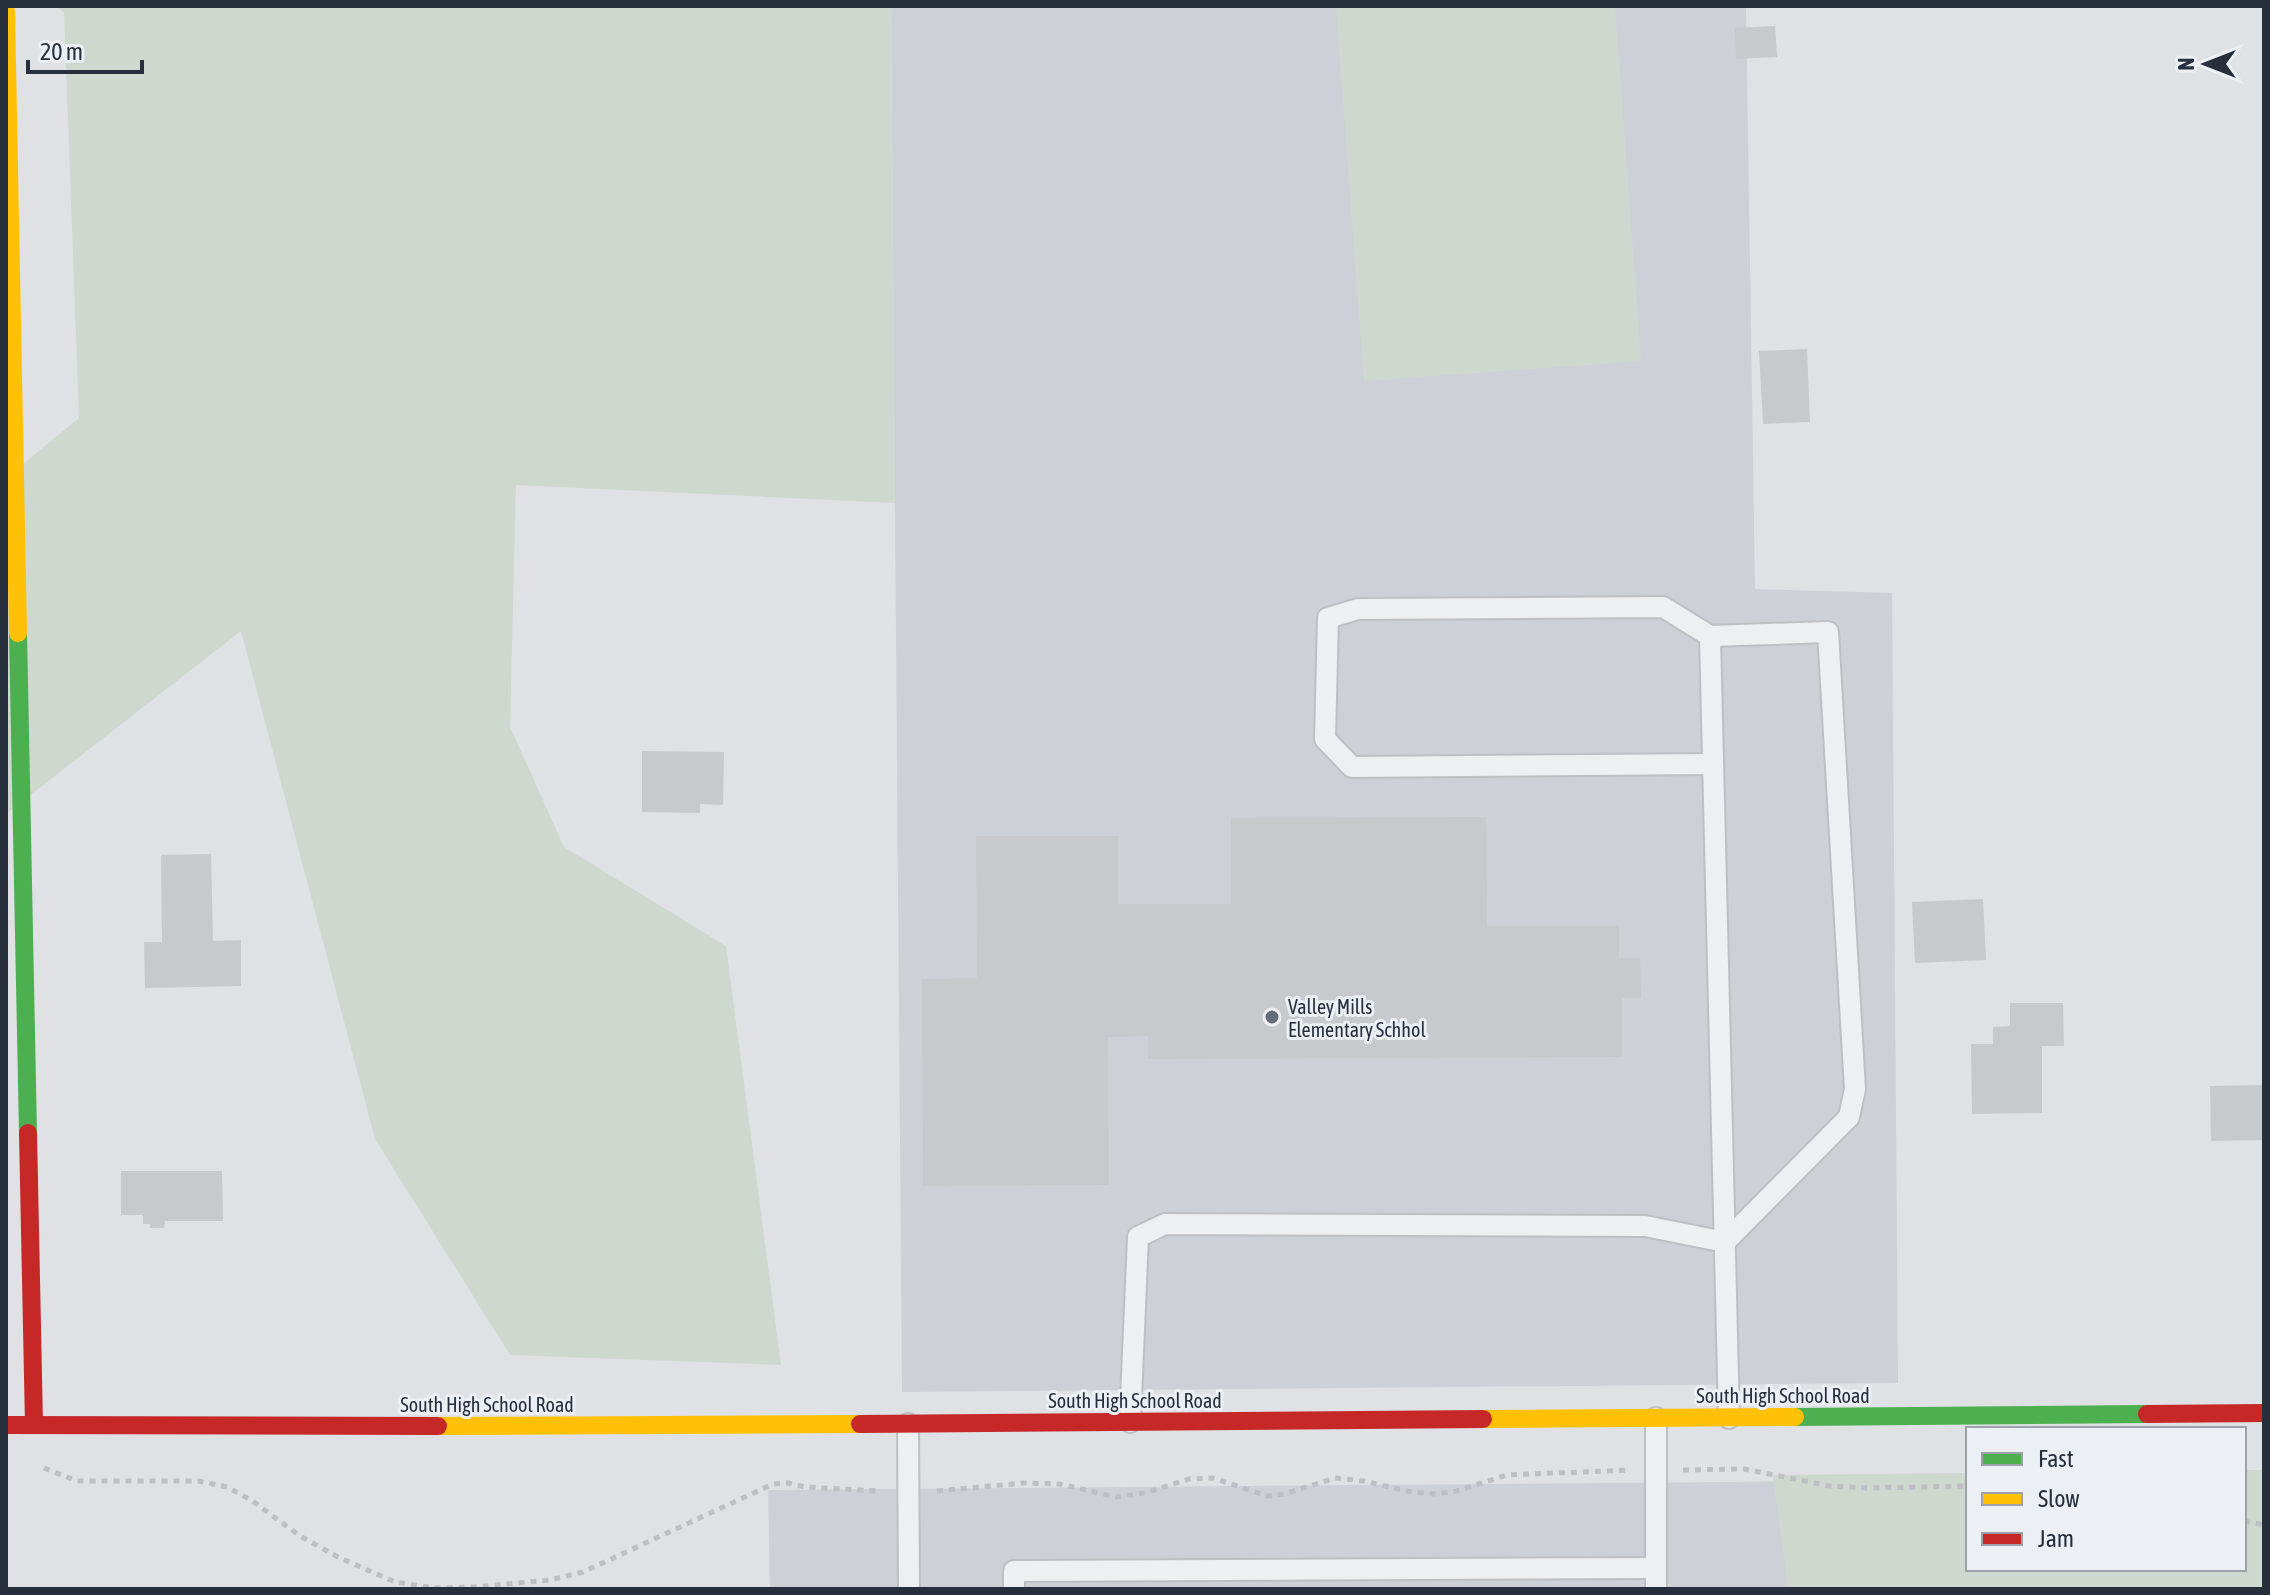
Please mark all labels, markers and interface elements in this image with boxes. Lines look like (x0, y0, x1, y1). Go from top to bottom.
scale bar (28, 24, 142, 74)
north arrow (2166, 24, 2246, 104)
text: 20 m (40, 38, 83, 65)
text: N (2173, 58, 2199, 70)
place label: Valley Mills Elementary Schhol (1288, 995, 1426, 1041)
marker: Valley Mills Elementary Schhol (1263, 1008, 1281, 1026)
street label: South High School Road (1696, 1384, 1870, 1407)
street label: South High School Road (1048, 1389, 1222, 1412)
street label: South High School Road (400, 1393, 574, 1416)
legend (1966, 1427, 2246, 1571)
text: Fast (2038, 1445, 2074, 1472)
text: Slow (2038, 1485, 2080, 1512)
text: Jam (2038, 1525, 2074, 1552)

